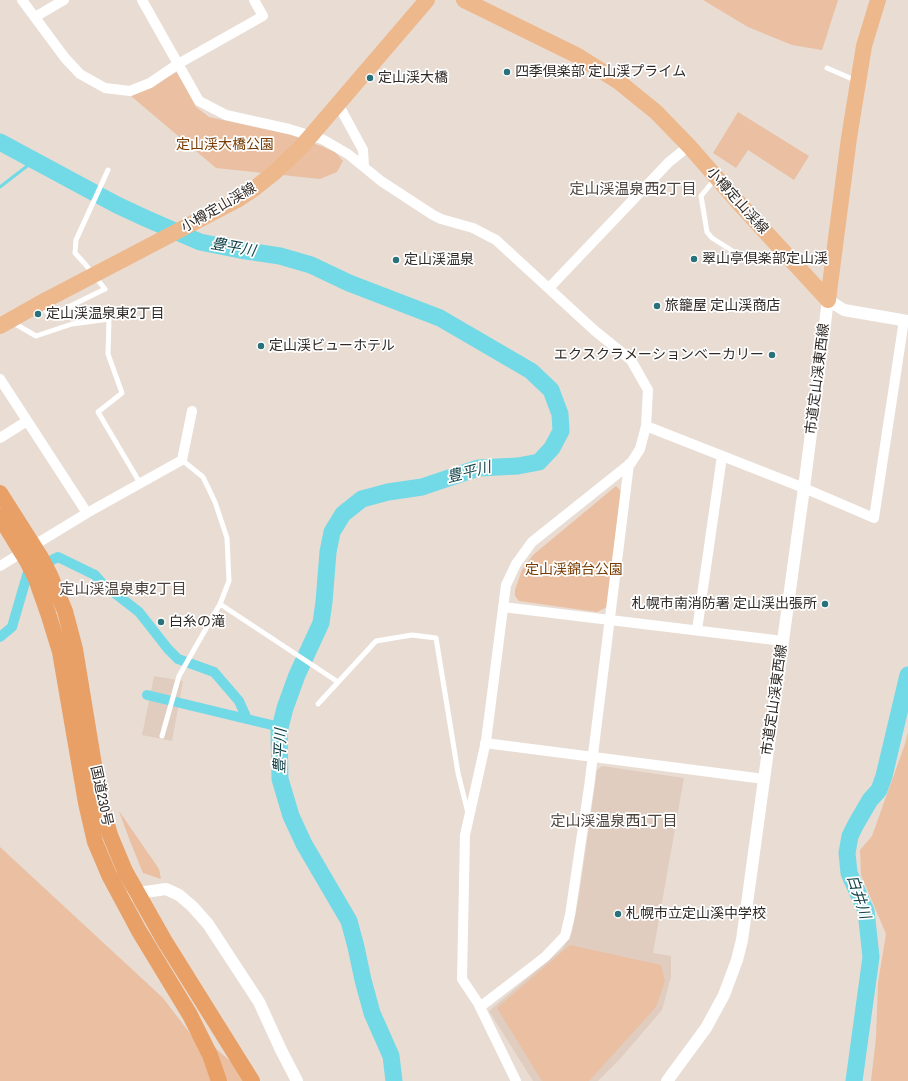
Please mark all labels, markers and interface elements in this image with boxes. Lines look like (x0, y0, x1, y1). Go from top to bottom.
place label: 四季倶楽部 定山渓プライム (515, 64, 686, 80)
marker: 四季倶楽部 定山渓プライム (502, 67, 512, 77)
place label: 定山渓大橋 (378, 70, 448, 86)
marker: 定山渓大橋 (365, 73, 375, 83)
park label: 定山渓大橋公園 (176, 137, 274, 153)
street label: 小樽定山渓線 (703, 164, 771, 238)
street label: 小樽定山渓線 (178, 180, 260, 236)
district label: 定山渓温泉西2丁目 (570, 181, 696, 199)
water label: 豊平川 (209, 235, 257, 261)
place label: 翠山亭倶楽部定山渓 (702, 251, 828, 267)
place label: 定山渓温泉 (404, 252, 474, 268)
marker: 翠山亭倶楽部定山渓 (689, 254, 699, 264)
marker: 定山渓温泉 (391, 255, 401, 265)
place label: 旅籠屋 定山渓商店 (665, 298, 780, 314)
marker: 旅籠屋 定山渓商店 (652, 301, 662, 311)
place label: 定山渓温泉東2丁目 (46, 306, 164, 322)
marker: 定山渓温泉東2丁目 (33, 309, 43, 319)
street label: 市道定山渓東西線 (803, 322, 833, 436)
place label: 定山渓ビューホテル (269, 338, 395, 354)
marker: 定山渓ビューホテル (256, 341, 266, 351)
place label: エクスクラメーションベーカリー (554, 347, 764, 363)
marker: エクスクラメーションベーカリー (767, 350, 777, 360)
water label: 豊平川 (445, 459, 493, 487)
park label: 定山渓錦台公園 (525, 562, 623, 578)
district label: 定山渓温泉東2丁目 (60, 581, 186, 599)
place label: 札幌市南消防署 定山渓出張所 (632, 596, 817, 612)
marker: 札幌市南消防署 定山渓出張所 (820, 599, 830, 609)
place label: 白糸の滝 (169, 614, 225, 630)
marker: 白糸の滝 (156, 617, 166, 627)
street label: 市道定山渓東西線 (759, 643, 791, 757)
water label: 豊平川 (271, 728, 291, 774)
street label: 国道230号 (86, 764, 116, 828)
district label: 定山渓温泉西1丁目 (551, 813, 677, 831)
water label: 白井川 (842, 873, 874, 921)
place label: 札幌市立定山溪中学校 (626, 906, 766, 922)
marker: 札幌市立定山溪中学校 (613, 909, 623, 919)

